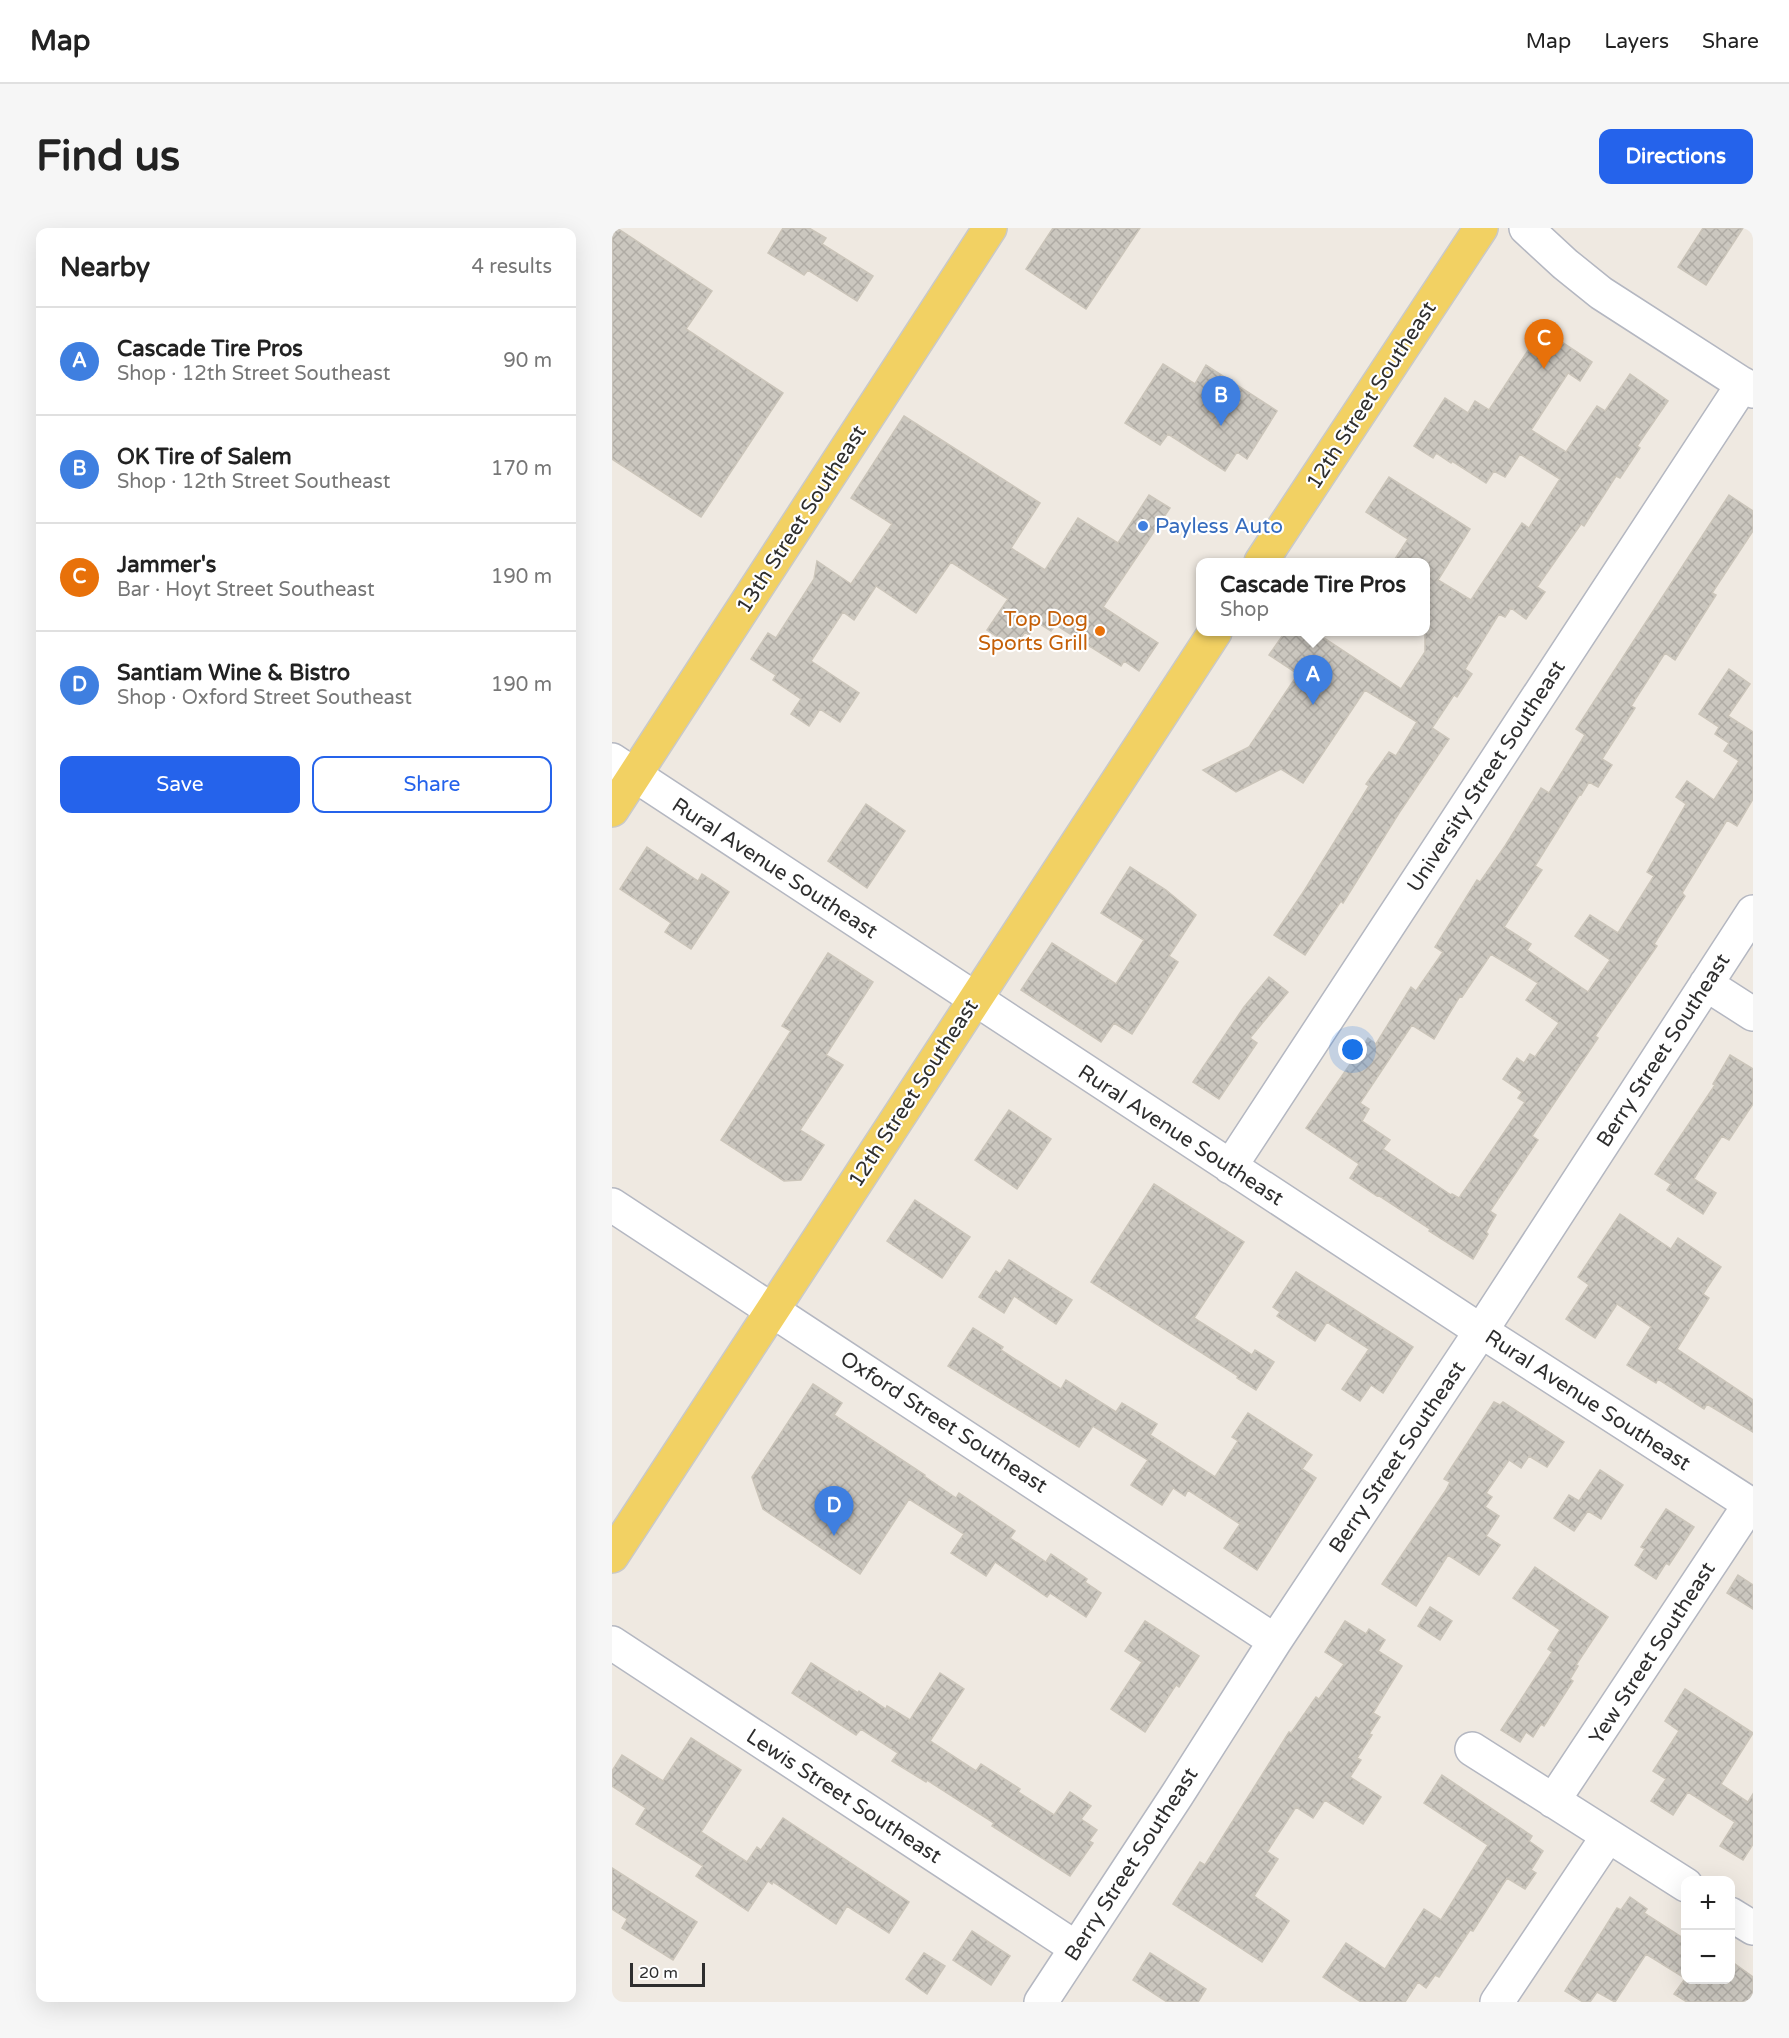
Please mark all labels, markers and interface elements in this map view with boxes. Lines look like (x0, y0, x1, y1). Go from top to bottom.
text: Map (30, 24, 90, 58)
text: Map (1526, 29, 1571, 54)
text: Layers (1604, 29, 1669, 54)
text: Share (1702, 29, 1759, 54)
button: Directions (1599, 129, 1753, 184)
text: Find us (36, 131, 180, 182)
text: Nearby (60, 252, 150, 283)
text: 4 results (472, 255, 552, 279)
street label: 12th Street Southeast (1301, 297, 1442, 494)
pin: C (1524, 320, 1564, 369)
text: Cascade Tire Pros (117, 336, 303, 362)
text: A (72, 349, 87, 373)
text: 90 m (503, 349, 552, 373)
text: Shop · 12th Street Southeast (117, 362, 390, 386)
pin: B (1202, 376, 1240, 426)
street label: 13th Street Southeast (731, 421, 872, 618)
text: OK Tire of Salem (117, 444, 292, 470)
text: B (73, 457, 86, 481)
text: 170 m (491, 457, 552, 481)
text: Shop · 12th Street Southeast (117, 470, 390, 494)
place label: Payless Auto (1155, 514, 1283, 539)
marker: Payless Auto (1136, 519, 1150, 533)
text: Jammer's (117, 552, 216, 578)
popup (1196, 558, 1430, 636)
text: C (73, 565, 86, 589)
text: 190 m (491, 565, 552, 589)
text: Cascade Tire Pros (1220, 572, 1406, 598)
text: Bar · Hoyt Street Southeast (117, 578, 375, 602)
text: Shop (1220, 598, 1269, 622)
place label: Top Dog Sports Grill (978, 607, 1088, 656)
marker: Top Dog Sports Grill (1093, 624, 1107, 638)
pin: A (1294, 656, 1332, 705)
street label: University Street Southeast (1402, 656, 1571, 897)
text: Santiam Wine & Bistro (117, 660, 350, 686)
text: D (72, 673, 87, 697)
text: 190 m (491, 673, 552, 697)
text: Shop · Oxford Street Southeast (117, 686, 412, 710)
button: Save (60, 756, 300, 813)
button: Share (312, 756, 552, 813)
street label: Rural Avenue Southeast (667, 793, 882, 944)
street label: Berry Street Southeast (1591, 949, 1735, 1152)
street label: 12th Street Southeast (843, 995, 984, 1192)
your location (1338, 1035, 1367, 1064)
street label: Rural Avenue Southeast (1073, 1060, 1288, 1211)
street label: Rural Avenue Southeast (1480, 1325, 1695, 1476)
street label: Oxford Street Southeast (836, 1346, 1052, 1499)
street label: Berry Street Southeast (1324, 1357, 1471, 1558)
pin: D (814, 1486, 854, 1536)
street label: Yew Street Southeast (1584, 1557, 1721, 1749)
street label: Lewis Street Southeast (741, 1724, 946, 1869)
street label: Berry Street Southeast (1059, 1763, 1203, 1966)
map controls (1681, 1876, 1735, 1984)
button: + (1681, 1876, 1735, 1930)
button: − (1681, 1930, 1735, 1984)
scale bar (630, 1960, 705, 1988)
text: 20 m (639, 1963, 678, 1983)

